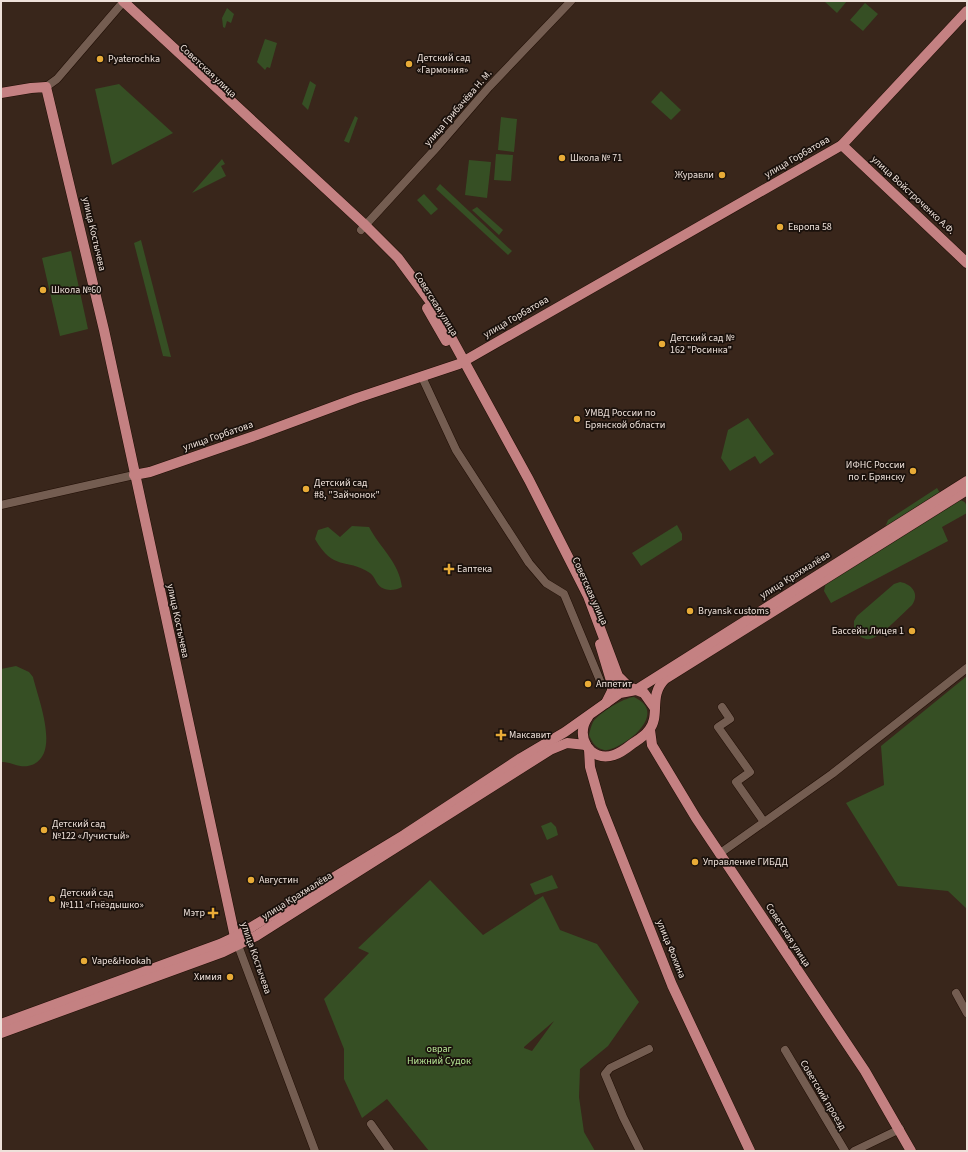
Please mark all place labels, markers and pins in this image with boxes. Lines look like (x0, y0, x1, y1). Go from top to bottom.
place label: Детский сад «Гармония» (417, 51, 471, 77)
place label: Pyaterochka (108, 52, 160, 66)
marker: Pyaterochka (95, 54, 105, 64)
marker: Детский сад «Гармония» (404, 59, 414, 69)
place label: Школа № 71 (570, 151, 622, 165)
marker: Школа № 71 (557, 153, 567, 163)
place label: Журавли (675, 168, 714, 182)
marker: Журавли (717, 170, 727, 180)
place label: Европа 58 (788, 220, 832, 234)
marker: Европа 58 (775, 222, 785, 232)
place label: Школа №60 (51, 283, 101, 297)
marker: Школа №60 (38, 285, 48, 295)
place label: Детский сад № 162 "Росинка" (670, 331, 734, 357)
marker: Детский сад № 162 "Росинка" (657, 339, 667, 349)
place label: УМВД России по Брянской области (585, 406, 665, 432)
marker: УМВД России по Брянской области (572, 414, 582, 424)
place label: ИФНС России по г. Брянску (846, 458, 905, 484)
marker: ИФНС России по г. Брянску (908, 466, 918, 476)
place label: Детский сад #8, "Зайчонок" (314, 476, 380, 502)
marker: Детский сад #8, "Зайчонок" (301, 484, 311, 494)
place label: Еаптека (457, 562, 492, 576)
marker: Еаптека (444, 564, 454, 574)
place label: Bryansk customs (698, 604, 769, 618)
marker: Bryansk customs (685, 606, 695, 616)
place label: Бассейн Лицея 1 (832, 624, 904, 638)
marker: Бассейн Лицея 1 (907, 626, 917, 636)
place label: Аппетит (596, 677, 633, 691)
marker: Аппетит (583, 679, 593, 689)
place label: Максавит (509, 728, 551, 742)
marker: Максавит (496, 730, 506, 740)
place label: Детский сад №122 «Лучистый» (52, 817, 130, 843)
marker: Детский сад №122 «Лучистый» (39, 825, 49, 835)
place label: Управление ГИБДД (703, 855, 788, 869)
marker: Управление ГИБДД (690, 857, 700, 867)
place label: Августин (259, 873, 299, 887)
marker: Августин (246, 875, 256, 885)
place label: Детский сад №111 «Гнёздышко» (60, 886, 144, 912)
marker: Детский сад №111 «Гнёздышко» (47, 894, 57, 904)
place label: Мэтр (183, 906, 205, 920)
marker: Мэтр (208, 908, 218, 918)
place label: Vape&Hookah (92, 954, 151, 968)
marker: Vape&Hookah (79, 956, 89, 966)
place label: Химия (194, 970, 222, 984)
marker: Химия (225, 972, 235, 982)

